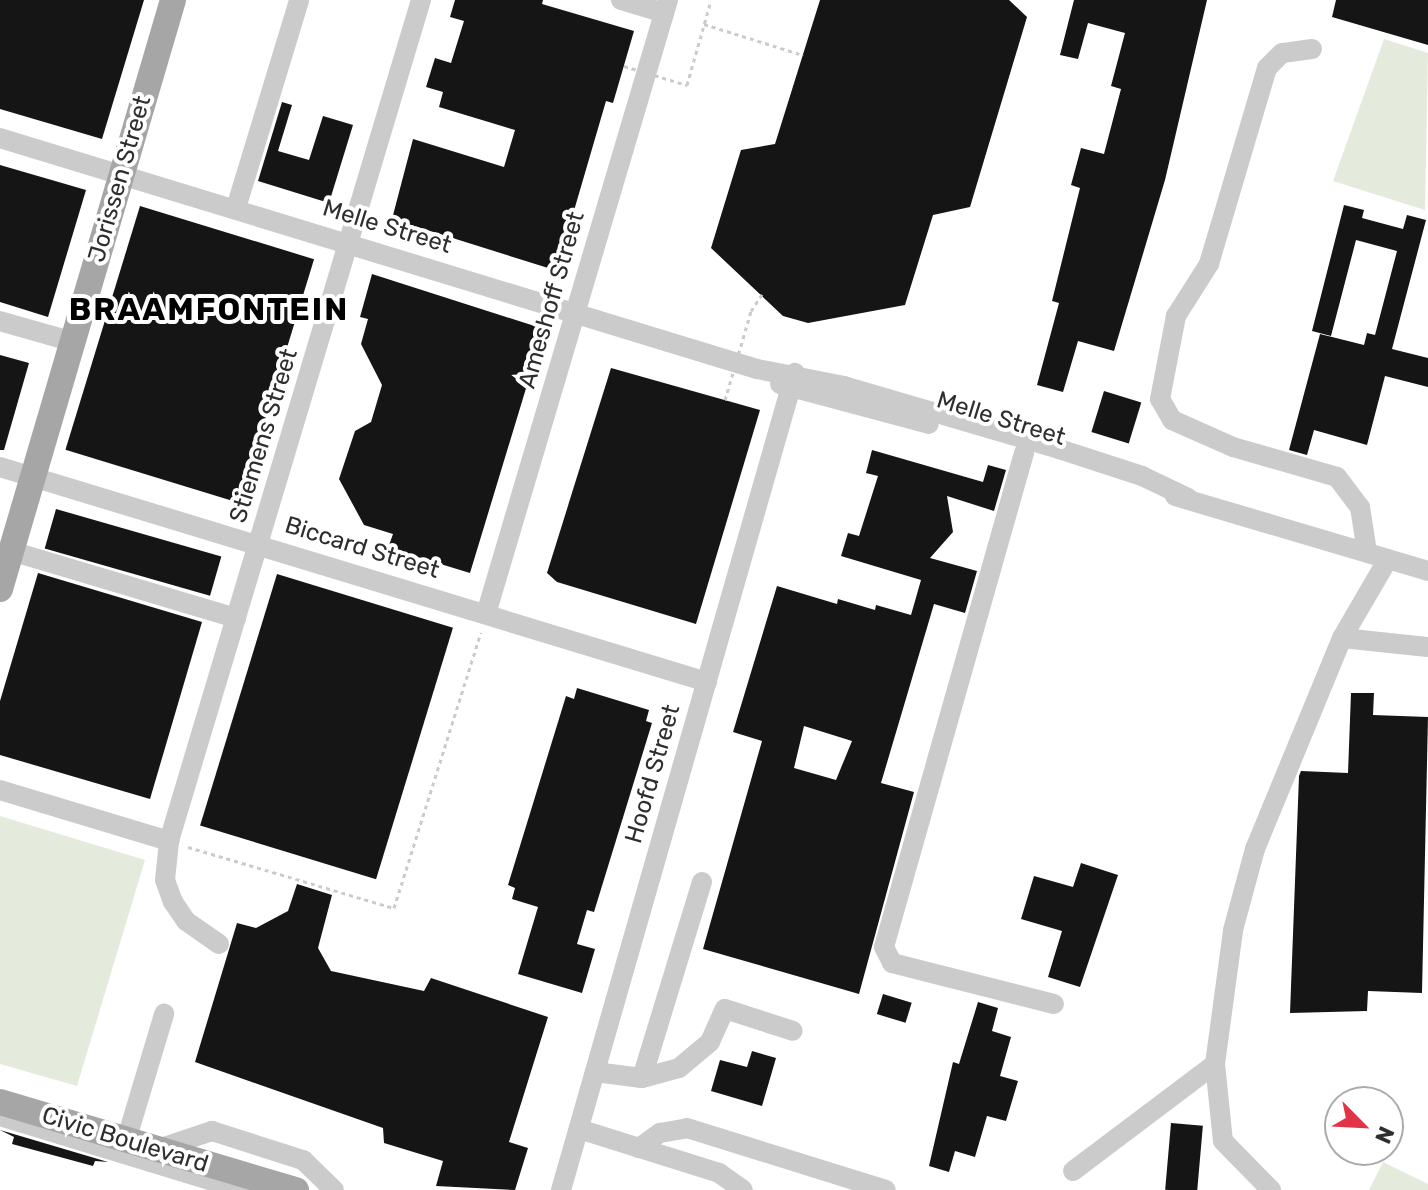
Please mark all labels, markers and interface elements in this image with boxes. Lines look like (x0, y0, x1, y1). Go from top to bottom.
street label: Jorissen Street (83, 93, 157, 265)
street label: Melle Street (319, 194, 455, 260)
street label: Ameshoff Street (513, 208, 591, 392)
district label: BRAAMFONTEIN (69, 290, 349, 328)
street label: Stiemens Street (224, 346, 304, 526)
street label: Melle Street (933, 386, 1069, 452)
street label: Biccard Street (281, 511, 443, 585)
street label: Hoofd Street (619, 701, 687, 847)
north arrow (1324, 1086, 1404, 1166)
street label: Civic Boulevard (38, 1101, 212, 1179)
text: N (1369, 1122, 1400, 1148)

